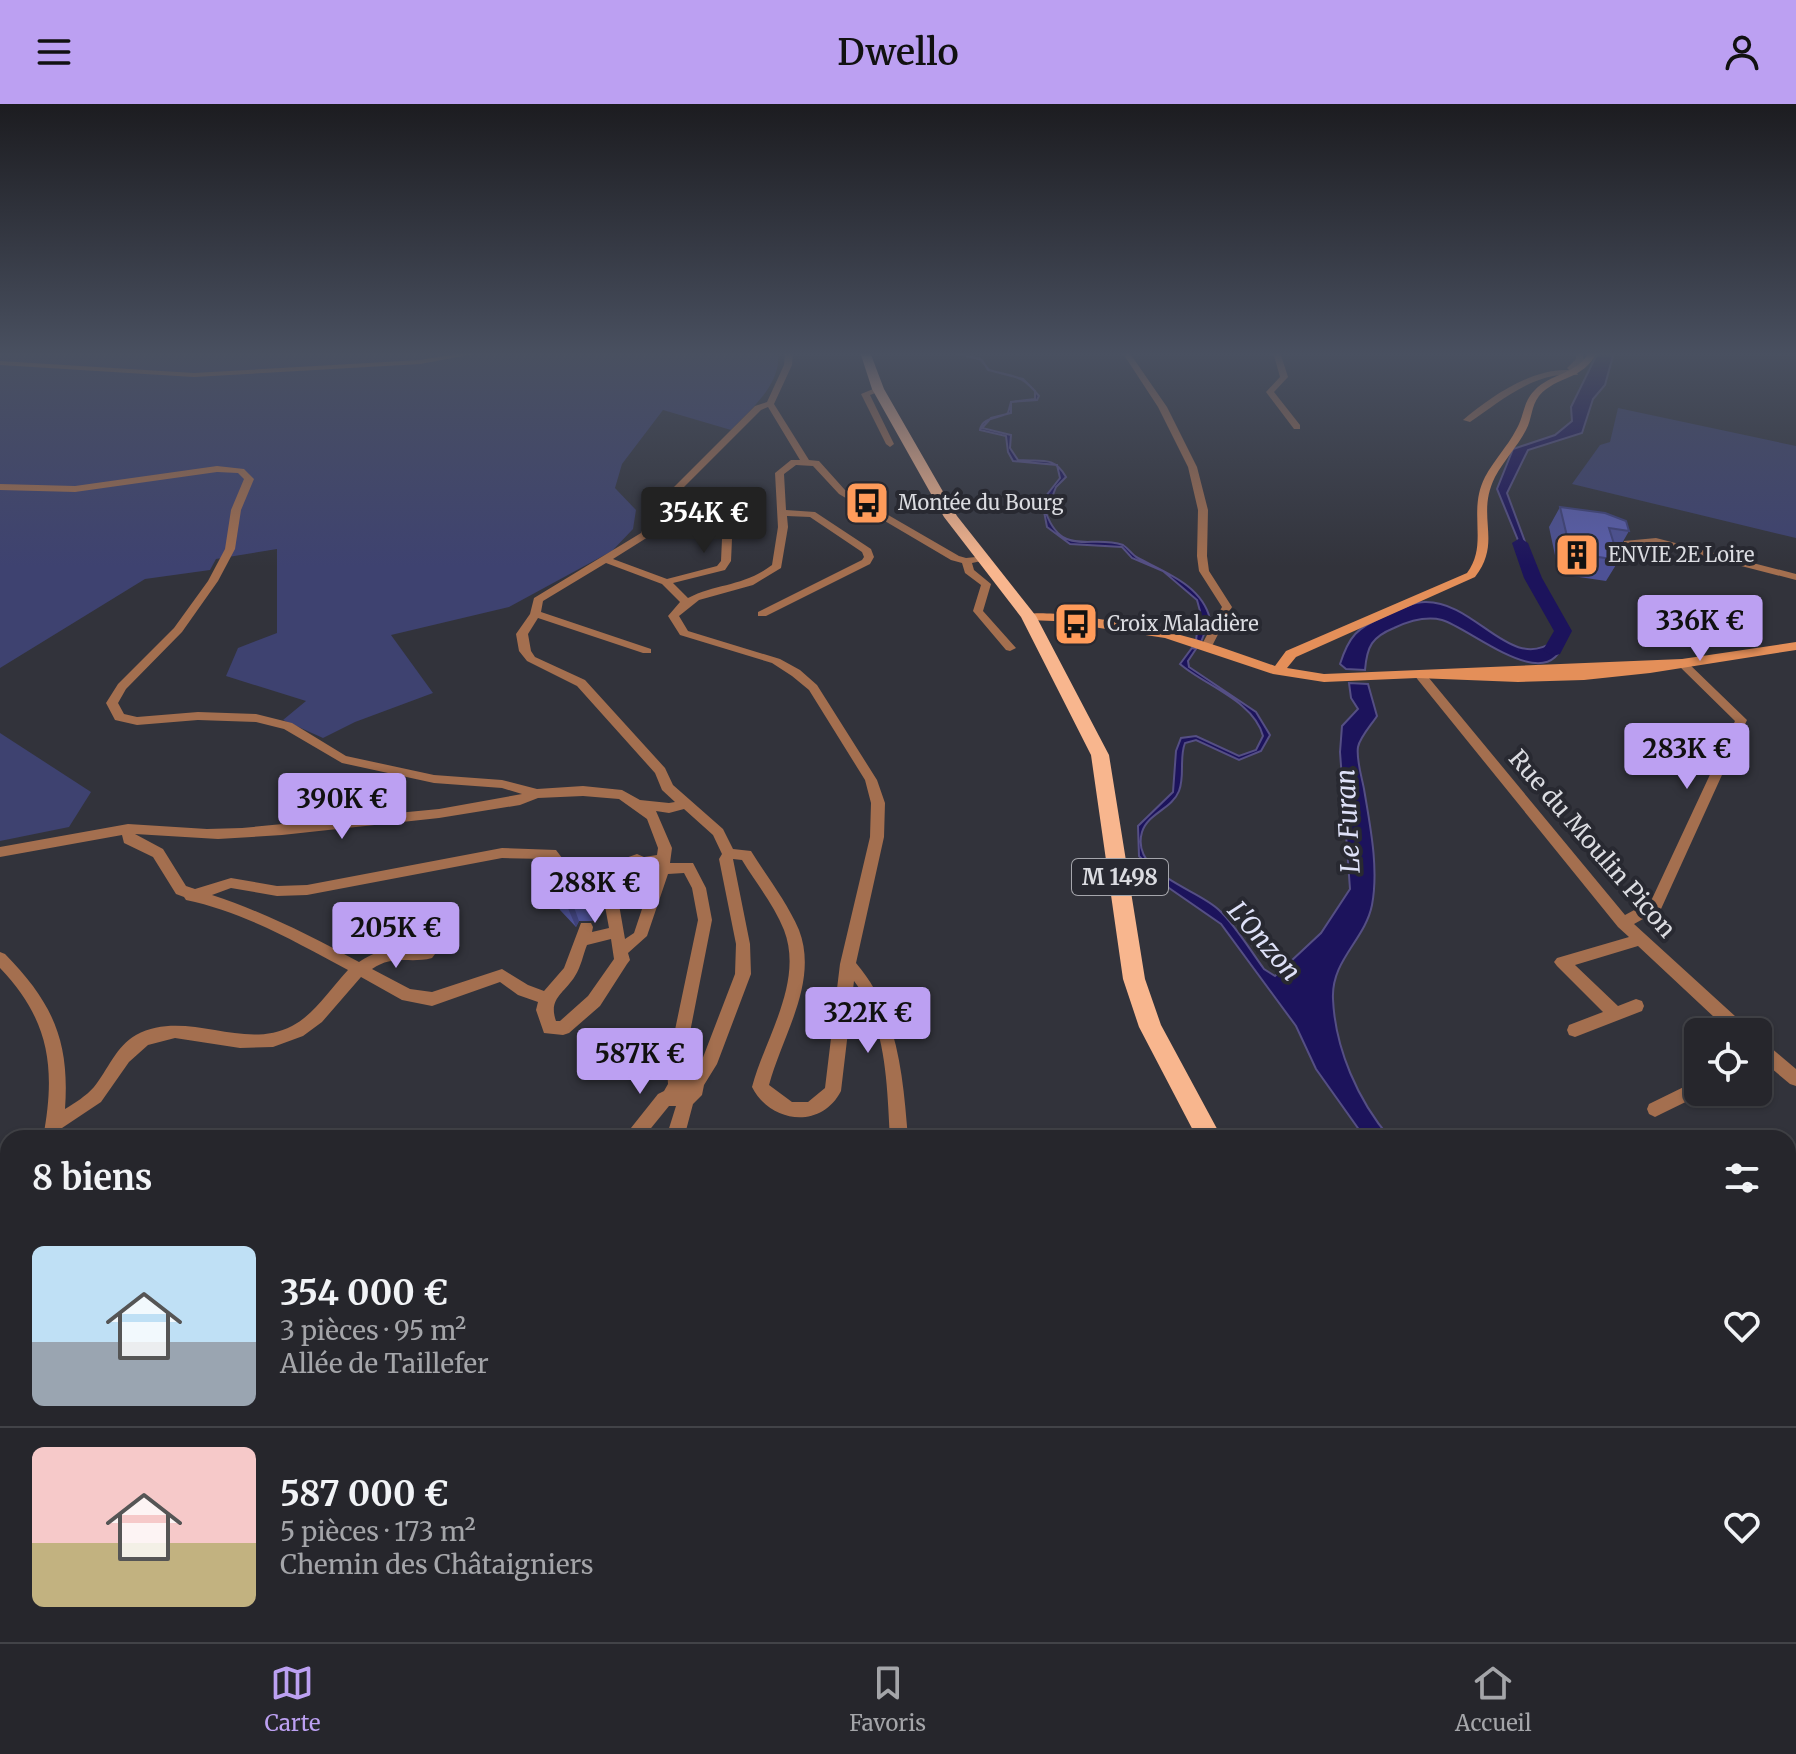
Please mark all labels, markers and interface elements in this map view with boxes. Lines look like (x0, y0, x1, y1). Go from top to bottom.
icon: menu (32, 30, 76, 74)
text: Dwello (837, 30, 959, 75)
icon: person (1720, 30, 1764, 74)
bus stop icon: Montée du Bourg (843, 479, 891, 527)
pin: 354K € (639, 487, 769, 555)
place label: Montée du Bourg (898, 490, 1064, 515)
text: 354K € (659, 496, 749, 529)
building icon: ENVIE 2E Loire (1553, 531, 1601, 579)
place label: ENVIE 2E Loire (1608, 542, 1754, 567)
pin: 336K € (1635, 595, 1765, 663)
bus stop icon: Croix Maladière (1052, 600, 1100, 648)
text: 336K € (1656, 604, 1744, 637)
place label: Croix Maladière (1107, 611, 1259, 636)
pin: 283K € (1622, 723, 1752, 791)
text: 283K € (1642, 732, 1732, 765)
street label: Rue du Moulin Picon (1502, 743, 1682, 944)
water label: Le Furan (1328, 768, 1367, 874)
pin: 390K € (277, 773, 407, 841)
text: 390K € (296, 782, 388, 815)
pin: 288K € (530, 857, 660, 925)
road number: M 1498 (1072, 859, 1168, 895)
text: 288K € (549, 866, 641, 899)
water label: L'Onzon (1221, 894, 1308, 987)
pin: 205K € (331, 902, 461, 970)
text: 205K € (350, 911, 442, 944)
pin: 322K € (803, 987, 933, 1055)
text: 322K € (823, 996, 913, 1029)
map controls (1684, 1018, 1772, 1106)
button: locate (1684, 1018, 1772, 1106)
pin: 587K € (575, 1028, 705, 1096)
text: 587K € (595, 1037, 685, 1070)
icon: filters (1720, 1156, 1764, 1200)
text: 8 biens (32, 1157, 152, 1199)
text: 354 000 € (280, 1272, 448, 1314)
icon: home (96, 1278, 192, 1374)
icon: heart (1720, 1304, 1764, 1348)
text: 3 pièces · 95 m² (280, 1314, 466, 1347)
text: Allée de Taillefer (280, 1347, 489, 1380)
text: 587 000 € (280, 1473, 449, 1515)
icon: home (96, 1479, 192, 1575)
icon: heart (1720, 1505, 1764, 1549)
text: 5 pièces · 173 m² (280, 1515, 476, 1548)
text: Chemin des Châtaigniers (280, 1548, 594, 1581)
tab: Carte (264, 1661, 320, 1737)
tab: Favoris (849, 1661, 926, 1737)
tab: Accueil (1455, 1661, 1532, 1737)

